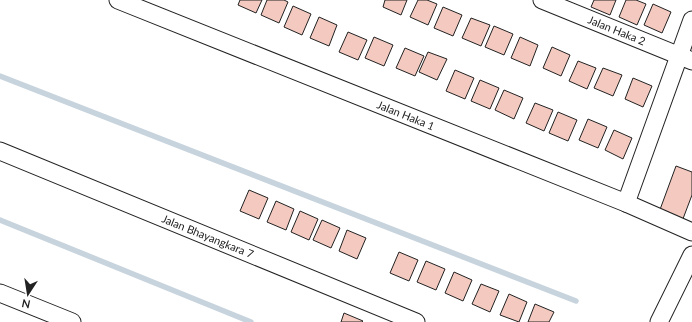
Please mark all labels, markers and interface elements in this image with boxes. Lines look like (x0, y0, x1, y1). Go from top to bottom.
street label: Jalan Haka 2 (586, 13, 648, 47)
street label: Jalan Haka 1 (375, 98, 437, 132)
street label: Jalan Bhayangkara 7 (160, 212, 256, 260)
north arrow (8, 274, 48, 314)
text: N (20, 297, 31, 312)

